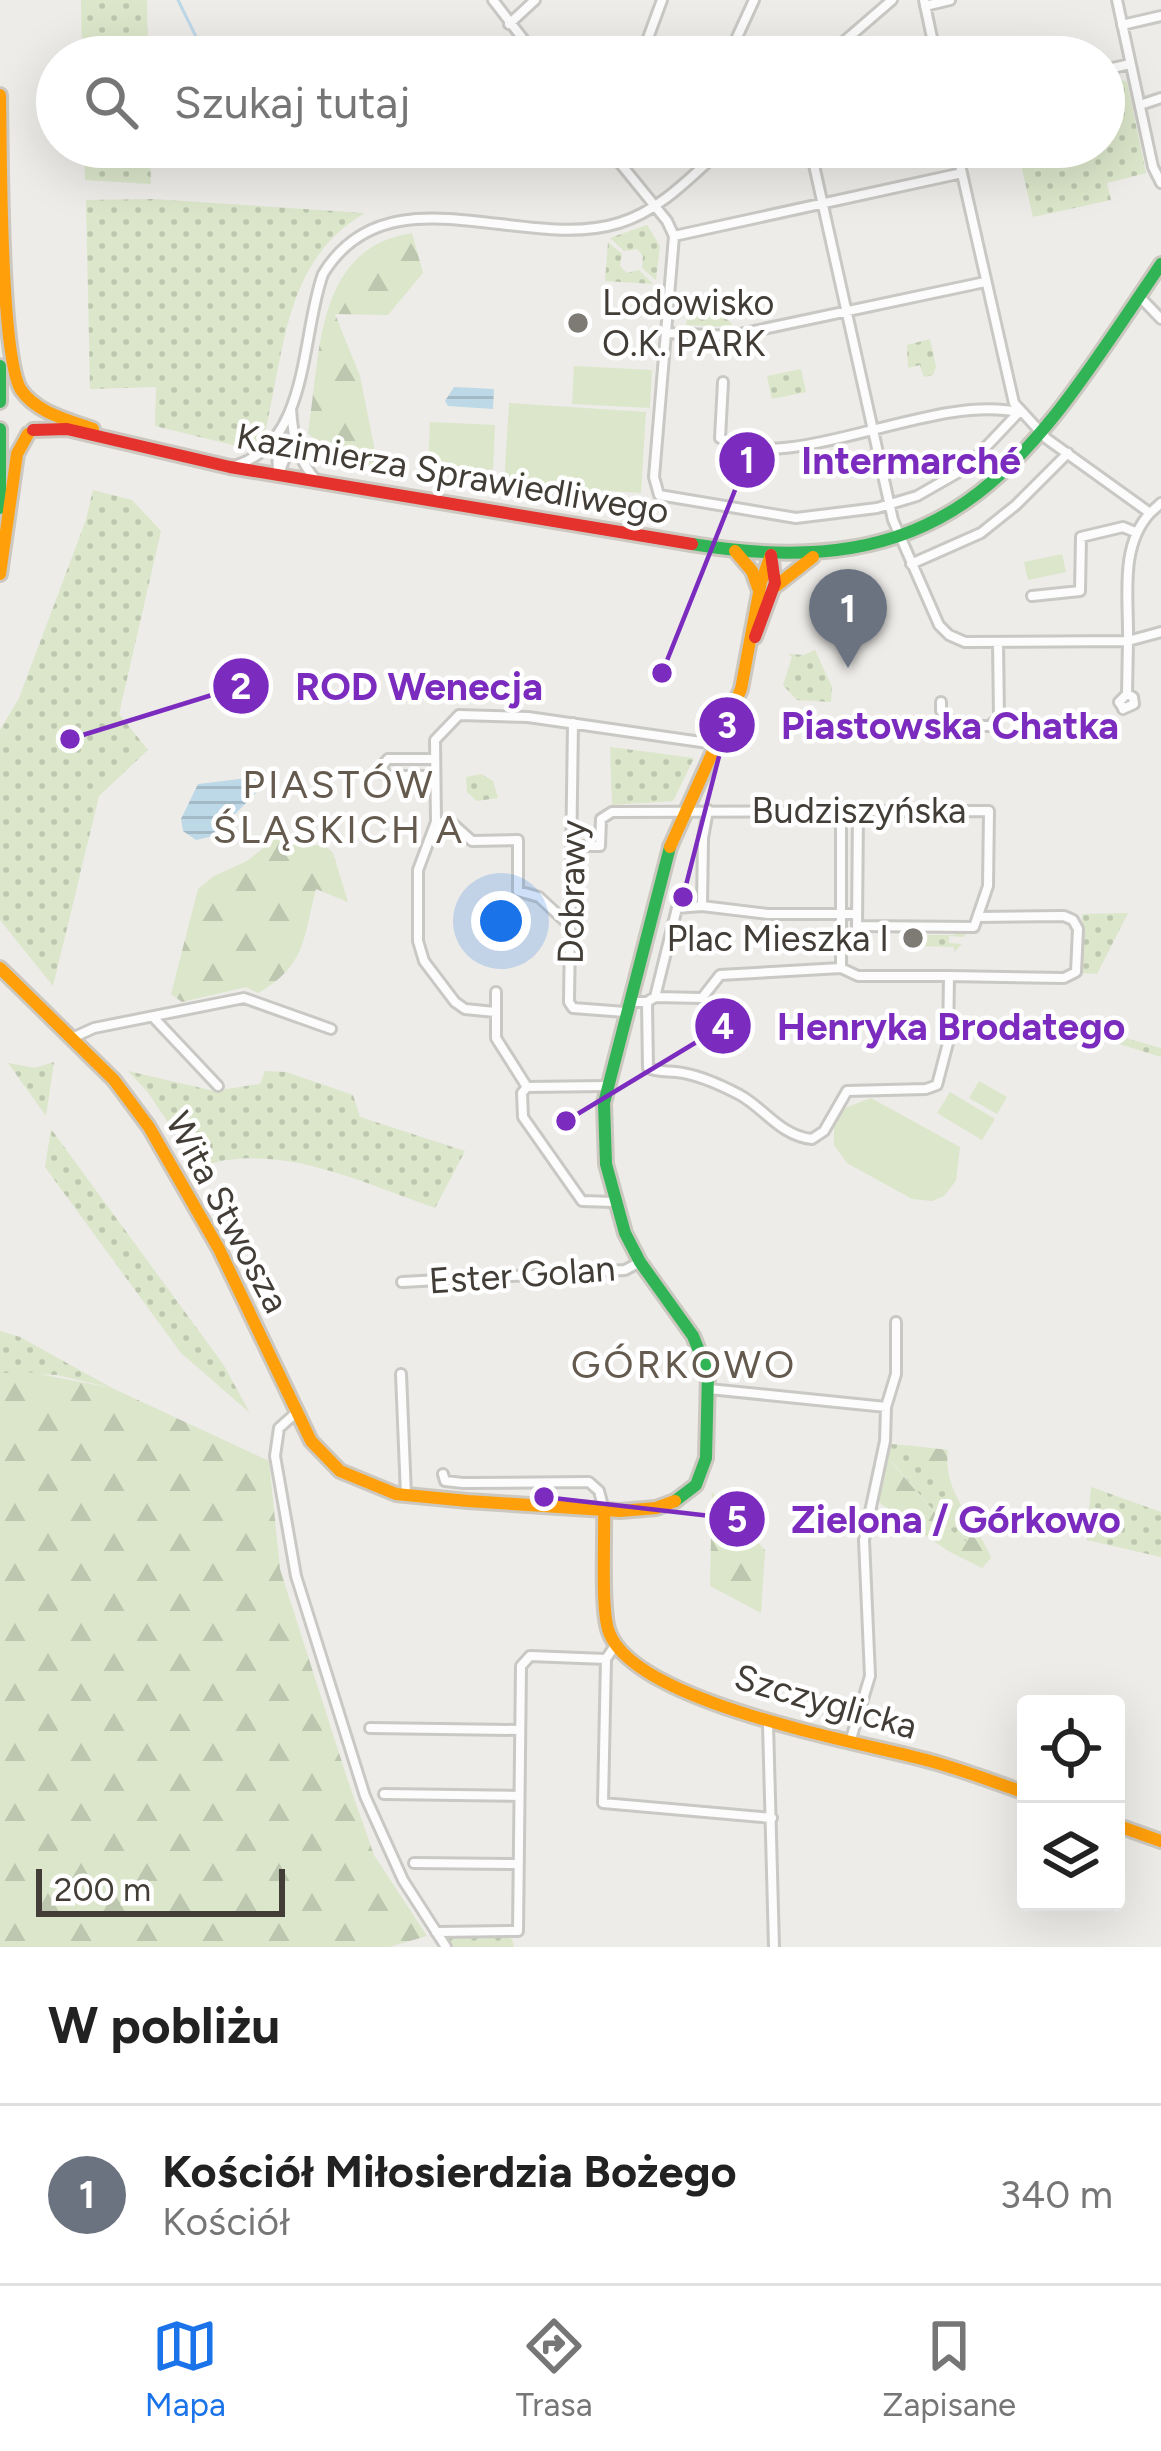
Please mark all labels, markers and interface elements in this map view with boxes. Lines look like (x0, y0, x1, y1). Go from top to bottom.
search box (36, 36, 1125, 168)
icon: search (78, 69, 144, 135)
text: Szukaj tutaj (174, 75, 410, 129)
place label: Lodowisko O.K. PARK (602, 281, 774, 365)
marker: Lodowisko O.K. PARK (565, 310, 591, 336)
street label: Kazimierza Sprawiedliwego (233, 414, 673, 533)
callout: Intermarché (717, 423, 1045, 498)
text: Intermarché (801, 437, 1021, 484)
text: 1 (739, 439, 755, 482)
pin: 1 (809, 569, 887, 668)
callout: ROD Wenecja (211, 649, 567, 724)
text: ROD Wenecja (295, 663, 543, 710)
text: 2 (231, 665, 251, 708)
callout: Piastowska Chatka (697, 688, 1143, 763)
text: Piastowska Chatka (781, 702, 1119, 749)
text: 3 (717, 704, 737, 747)
district label: PIASTÓW ŚLĄSKICH A (213, 761, 465, 853)
street label: Budziszyńska (752, 789, 966, 832)
street label: Dobrawy (549, 820, 594, 964)
your location (471, 891, 531, 951)
place label: Plac Mieszka I (667, 917, 889, 960)
marker: Plac Mieszka I (900, 925, 926, 951)
callout: Henryka Brodatego (693, 989, 1150, 1064)
text: Henryka Brodatego (777, 1003, 1125, 1050)
text: 4 (712, 1005, 734, 1048)
street label: Wita Stwosza (157, 1105, 298, 1320)
street label: Ester Golan (427, 1247, 617, 1302)
district label: GÓRKOWO (571, 1341, 797, 1388)
callout: Zielona / Górkowo (707, 1482, 1145, 1557)
text: Zielona / Górkowo (791, 1496, 1121, 1543)
text: 5 (727, 1498, 747, 1541)
street label: Szczyglicka (730, 1655, 922, 1748)
map controls (1017, 1695, 1125, 1911)
button: locate (1017, 1695, 1125, 1803)
button: layers (1017, 1803, 1125, 1911)
scale bar (36, 1863, 285, 1916)
text: 200 m (54, 1870, 151, 1909)
text: W pobliżu (48, 1995, 280, 2056)
text: Kościół Miłosierdzia Bożego (162, 2144, 737, 2198)
text: 1 (79, 2171, 95, 2218)
text: 340 m (1000, 2171, 1113, 2218)
text: Kościół (162, 2198, 290, 2245)
tab: Mapa (145, 2313, 226, 2424)
tab: Trasa (516, 2313, 593, 2424)
tab: Zapisane (882, 2313, 1016, 2424)

